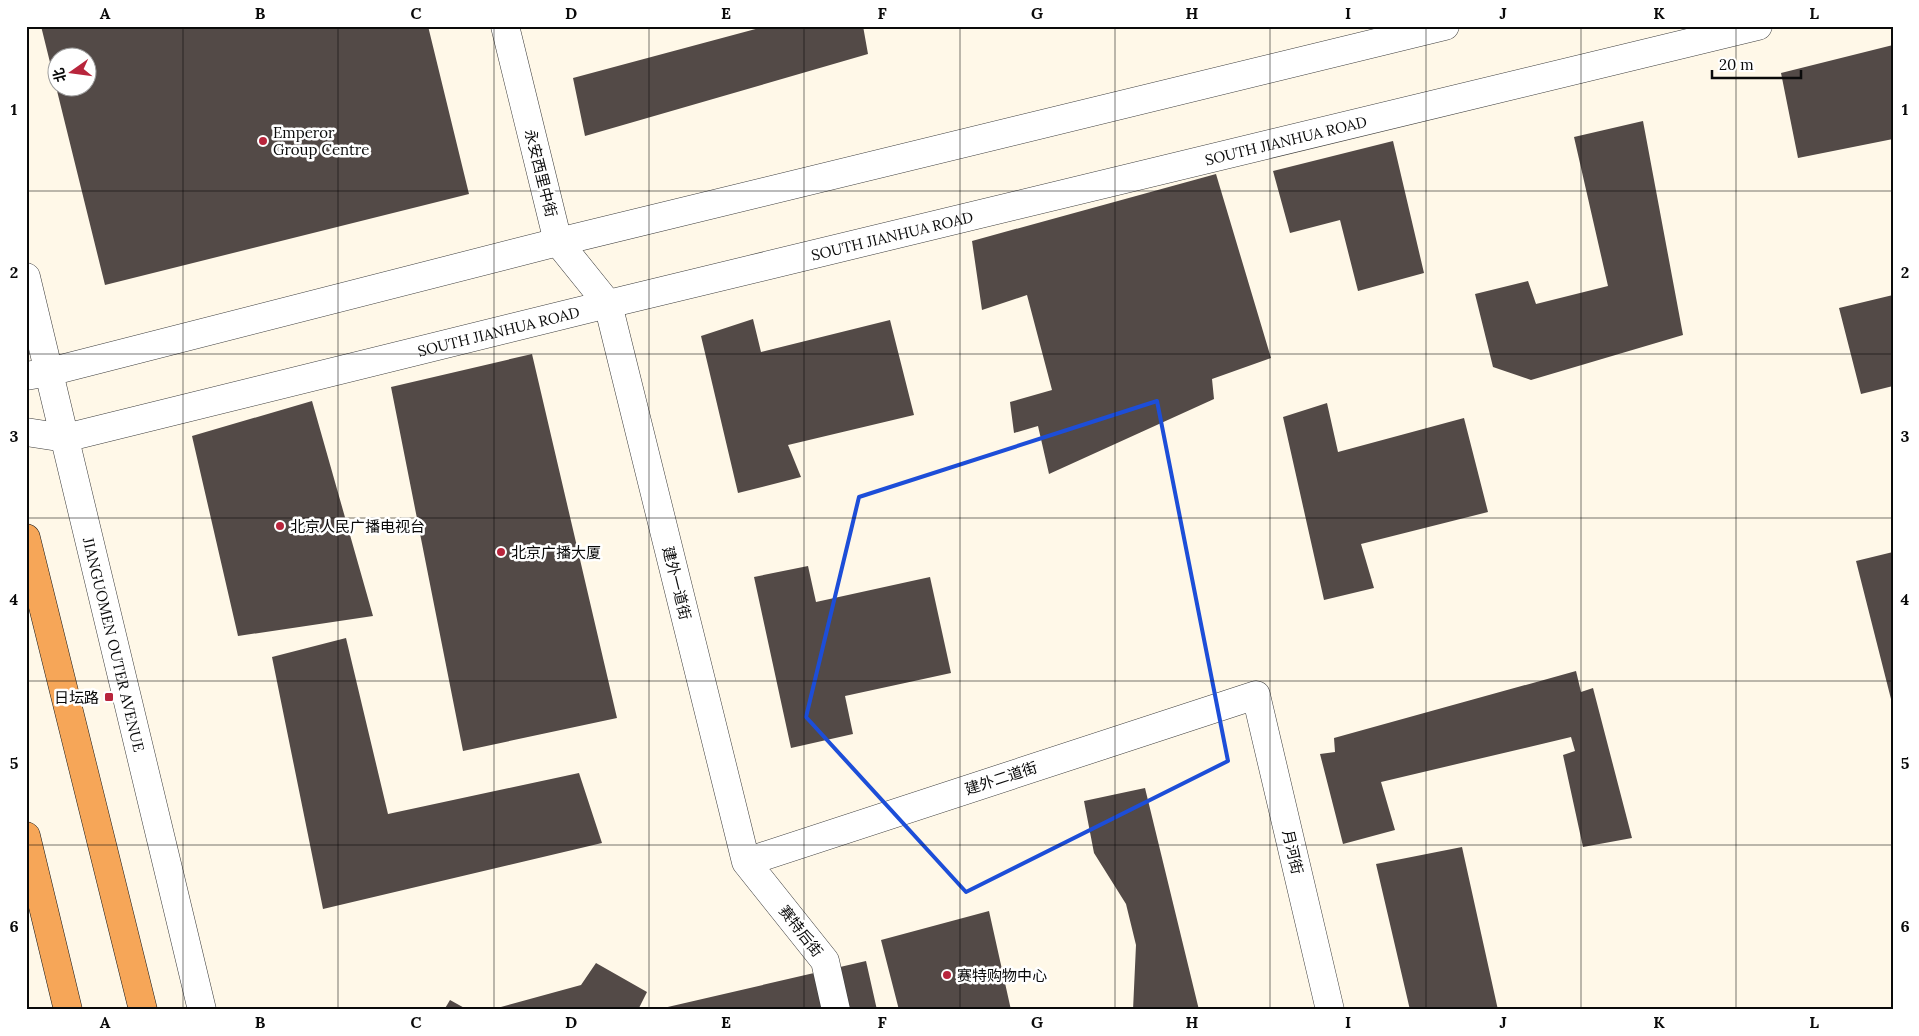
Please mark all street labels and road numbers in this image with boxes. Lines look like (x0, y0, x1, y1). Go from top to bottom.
street label: SOUTH JIANHUA ROAD (1203, 111, 1369, 169)
street label: 永安西里中街 (521, 127, 561, 219)
street label: SOUTH JIANHUA ROAD (809, 207, 975, 264)
street label: SOUTH JIANHUA ROAD (416, 302, 581, 360)
street label: JIANGUOMEN OUTER AVENUE (79, 534, 149, 754)
street label: 建外一道街 (659, 544, 695, 622)
street label: 建外二道街 (962, 757, 1040, 799)
street label: 月河街 (1279, 828, 1307, 876)
street label: 赛特后街 (775, 902, 827, 960)

